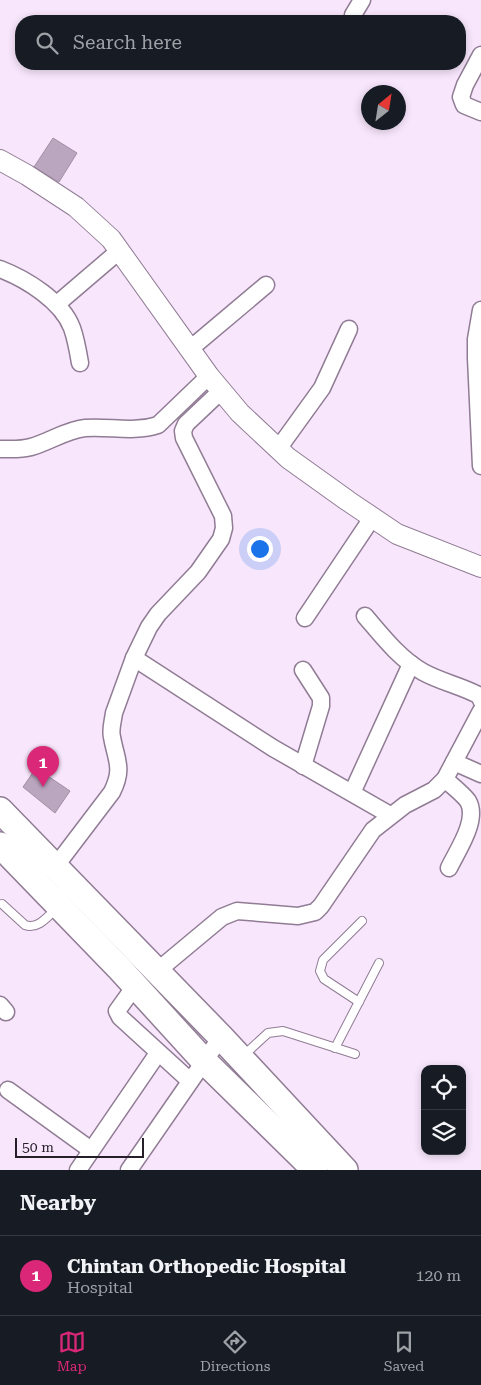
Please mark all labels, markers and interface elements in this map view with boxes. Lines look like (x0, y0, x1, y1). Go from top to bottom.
search box (15, 15, 466, 70)
icon: search (33, 29, 61, 57)
text: Search here (73, 31, 182, 54)
north arrow (361, 85, 406, 130)
your location (247, 536, 273, 562)
pin: 1 (27, 746, 59, 787)
map controls (421, 1065, 466, 1155)
button: locate (421, 1065, 466, 1110)
button: layers (421, 1110, 466, 1155)
scale bar (15, 1135, 144, 1158)
text: 50 m (22, 1139, 54, 1155)
text: Nearby (20, 1191, 96, 1215)
text: Chintan Orthopedic Hospital (67, 1255, 346, 1278)
text: 1 (32, 1266, 40, 1285)
text: 120 m (415, 1266, 461, 1285)
text: Hospital (67, 1278, 133, 1297)
tab: Map (57, 1328, 87, 1374)
tab: Directions (200, 1328, 270, 1374)
tab: Saved (384, 1328, 424, 1374)

